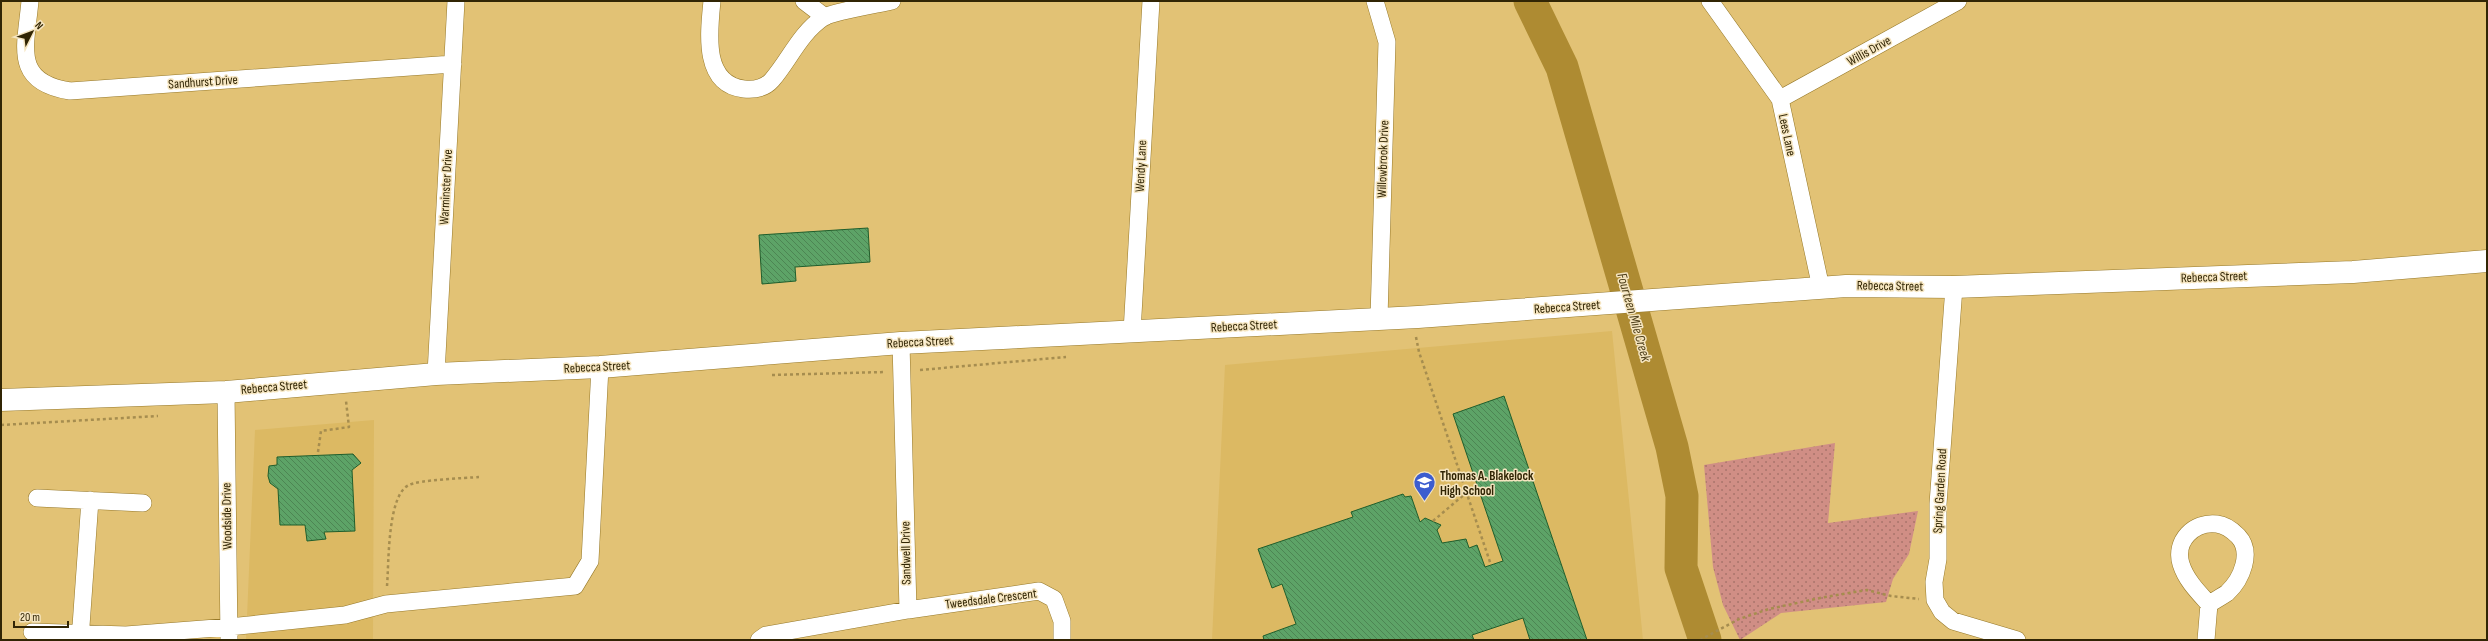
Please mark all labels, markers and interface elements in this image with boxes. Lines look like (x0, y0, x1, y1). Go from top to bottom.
north arrow (12, 12, 52, 52)
text: N (32, 19, 46, 32)
street label: Willis Drive (1844, 32, 1894, 70)
street label: Sandhurst Drive (168, 72, 238, 92)
street label: Lees Lane (1775, 113, 1799, 157)
street label: Willowbrook Drive (1374, 120, 1392, 198)
street label: Wendy Lane (1132, 140, 1150, 192)
street label: Warminster Drive (436, 149, 456, 225)
street label: Rebecca Street (2181, 268, 2247, 286)
water label: Fourteen Mile Creek (1613, 271, 1655, 364)
street label: Rebecca Street (1857, 277, 1923, 295)
street label: Rebecca Street (1533, 297, 1601, 317)
street label: Rebecca Street (1210, 316, 1278, 336)
street label: Rebecca Street (886, 332, 954, 352)
street label: Rebecca Street (563, 357, 631, 377)
street label: Rebecca Street (240, 376, 308, 398)
street label: Spring Garden Road (1930, 448, 1950, 534)
place label: Thomas A. Blakelock High School (1440, 468, 1534, 499)
school or university icon: Thomas A. Blakelock High School (1411, 470, 1437, 503)
street label: Woodside Drive (218, 482, 236, 550)
street label: Sandwell Drive (897, 521, 915, 585)
street label: Tweedsdale Crescent (944, 585, 1038, 613)
scale bar (14, 603, 68, 629)
text: 20 m (20, 610, 40, 625)

